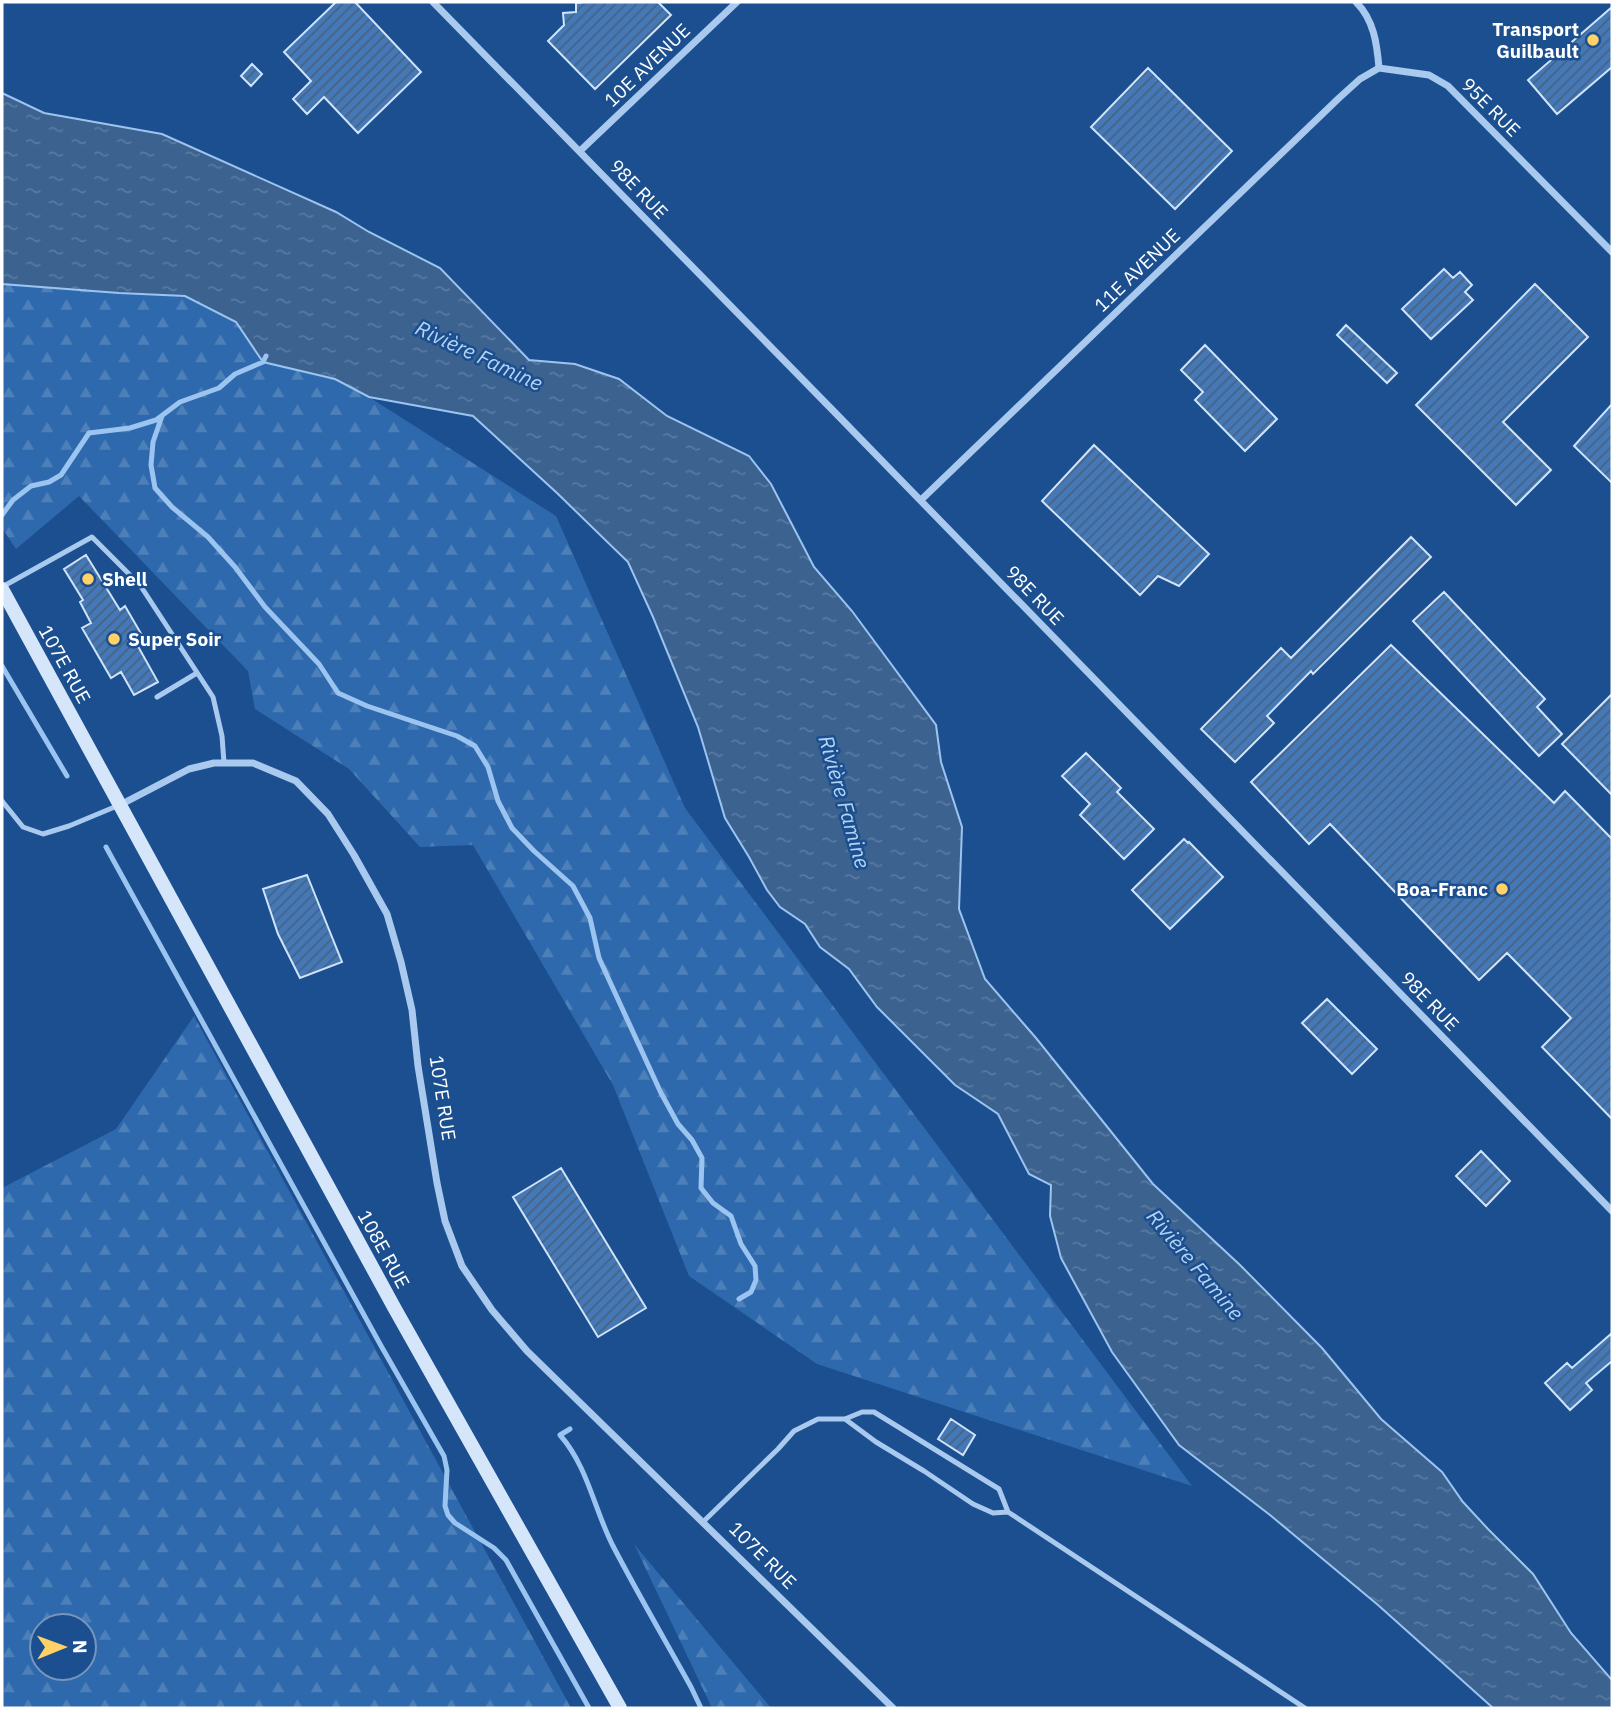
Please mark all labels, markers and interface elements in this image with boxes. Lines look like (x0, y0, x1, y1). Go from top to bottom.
place label: Transport Guilbault (1492, 17, 1579, 63)
street label: 10E AVENUE (599, 18, 695, 112)
marker: Transport Guilbault (1585, 32, 1601, 48)
street label: 95E RUE (1456, 72, 1526, 142)
street label: 98E RUE (605, 154, 673, 224)
street label: 11E AVENUE (1089, 223, 1185, 317)
water label: Rivière Famine (411, 313, 548, 397)
street label: 98E RUE (1001, 560, 1069, 630)
place label: Shell (102, 567, 147, 591)
marker: Shell (80, 571, 96, 587)
street label: 107E RUE (34, 621, 96, 707)
place label: Super Soir (128, 627, 222, 651)
marker: Super Soir (106, 631, 122, 647)
water label: Rivière Famine (813, 732, 877, 872)
place label: Boa-Franc (1396, 877, 1488, 901)
marker: Boa-Franc (1494, 881, 1510, 897)
street label: 98E RUE (1396, 966, 1464, 1036)
street label: 107E RUE (424, 1054, 462, 1142)
water label: Rivière Famine (1141, 1203, 1251, 1326)
street label: 108E RUE (353, 1206, 415, 1292)
street label: 107E RUE (724, 1516, 802, 1594)
north arrow (28, 1612, 98, 1682)
text: N (68, 1640, 92, 1654)

